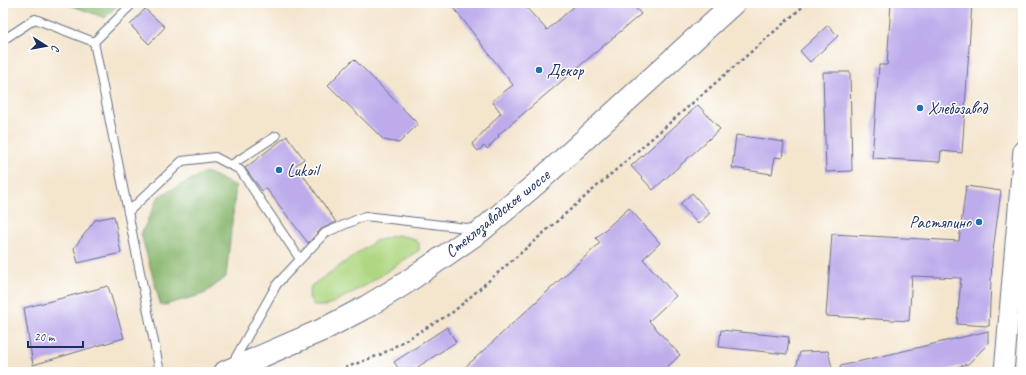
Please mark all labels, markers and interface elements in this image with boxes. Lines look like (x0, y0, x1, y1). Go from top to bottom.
north arrow (26, 26, 66, 66)
text: С (48, 44, 63, 53)
place label: Декор (547, 60, 585, 81)
marker: Декор (534, 65, 544, 75)
place label: Хлебозавод (928, 98, 988, 119)
marker: Хлебозавод (915, 103, 925, 113)
place label: Lukoil (287, 160, 321, 181)
street label: Стеклозаводское шоссе (441, 164, 556, 263)
marker: Lukoil (274, 165, 284, 175)
place label: Растяпино (909, 212, 972, 233)
marker: Растяпино (974, 217, 984, 227)
scale bar (28, 323, 83, 349)
text: 20 m (34, 329, 56, 345)

